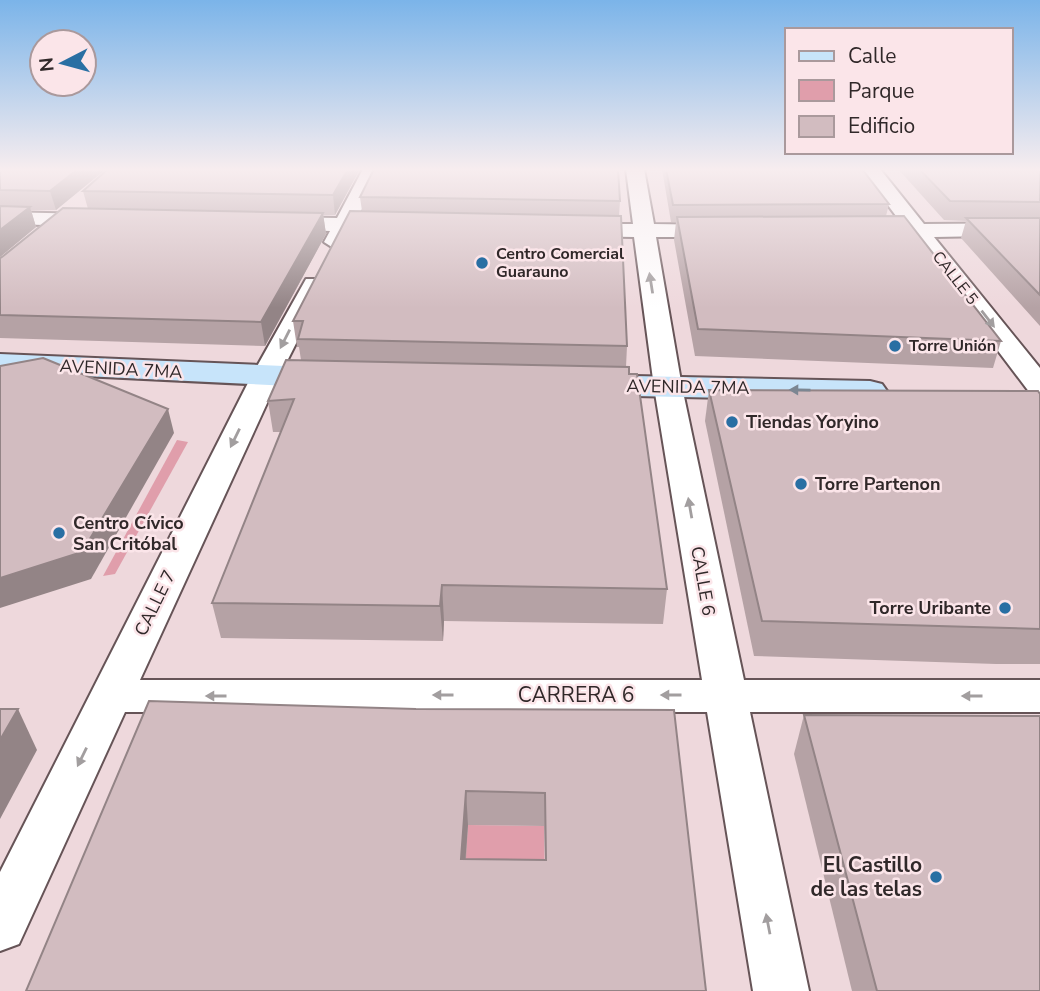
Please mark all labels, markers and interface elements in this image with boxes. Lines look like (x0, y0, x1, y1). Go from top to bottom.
north arrow (28, 28, 98, 98)
legend (785, 28, 1012, 154)
text: Calle (848, 42, 896, 70)
text: N (33, 56, 61, 73)
text: Parque (848, 77, 915, 105)
text: Edificio (848, 112, 915, 140)
place label: Centro Comercial Guarauno (496, 243, 624, 283)
street label: CALLE 5 (927, 247, 983, 309)
marker: Centro Comercial Guarauno (474, 255, 490, 271)
one-way arrow (645, 272, 656, 294)
one-way arrow (980, 310, 995, 328)
one-way arrow (279, 329, 291, 349)
place label: Torre Unión (909, 335, 996, 357)
marker: Torre Unión (887, 338, 903, 354)
street label: AVENIDA 7MA (59, 354, 183, 384)
street label: AVENIDA 7MA (626, 374, 750, 400)
one-way arrow (789, 384, 811, 396)
place label: Tiendas Yoryino (746, 410, 879, 434)
marker: Tiendas Yoryino (724, 414, 740, 430)
one-way arrow (230, 428, 241, 448)
place label: Torre Partenon (815, 472, 940, 496)
marker: Torre Partenon (793, 476, 809, 492)
one-way arrow (684, 496, 695, 518)
place label: Centro Cívico San Critóbal (73, 511, 184, 556)
marker: Centro Cívico San Critóbal (51, 525, 67, 541)
street label: CALLE 6 (685, 544, 721, 618)
street label: CALLE 7 (129, 566, 181, 640)
place label: Torre Uribante (870, 596, 991, 620)
marker: Torre Uribante (997, 600, 1013, 616)
street label: CARRERA 6 (518, 681, 634, 709)
one-way arrow (432, 689, 454, 701)
one-way arrow (660, 689, 682, 701)
one-way arrow (205, 690, 227, 702)
one-way arrow (961, 690, 983, 702)
one-way arrow (77, 747, 88, 767)
place label: El Castillo de las telas (810, 851, 922, 903)
marker: El Castillo de las telas (928, 869, 944, 885)
one-way arrow (762, 913, 773, 935)

